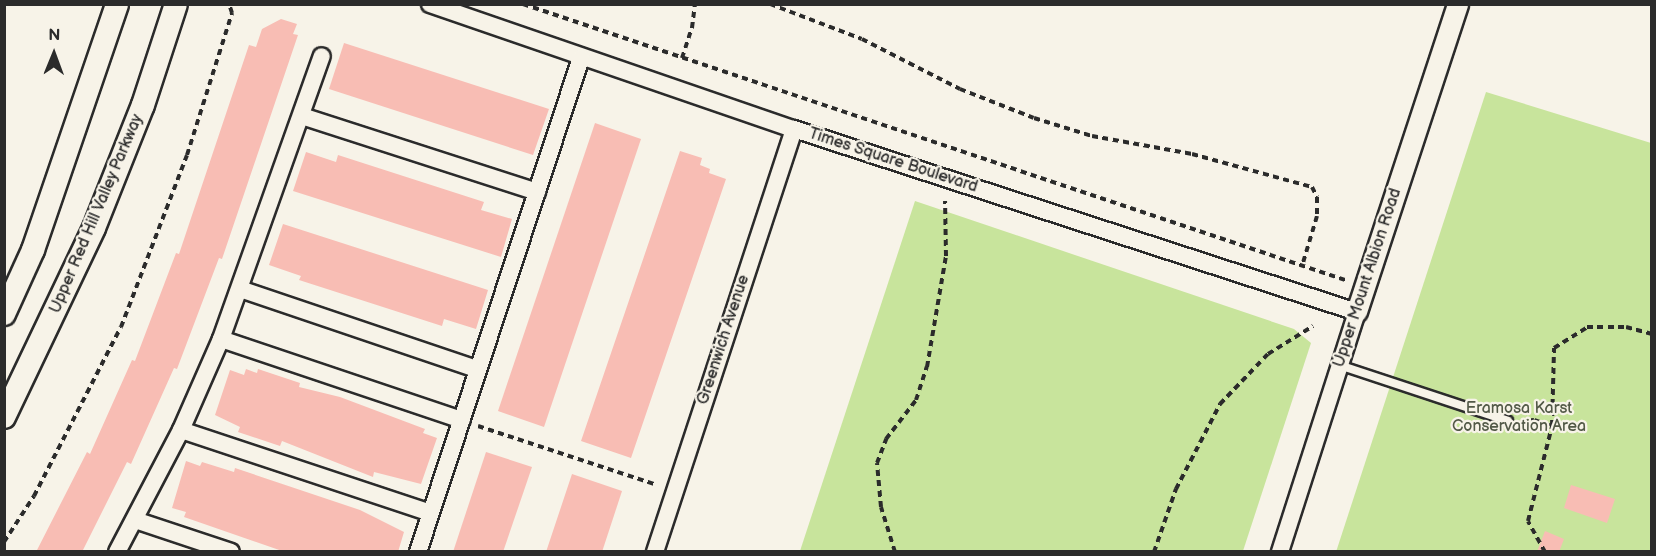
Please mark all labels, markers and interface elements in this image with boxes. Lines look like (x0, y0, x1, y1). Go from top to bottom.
north arrow (24, 24, 84, 84)
text: N (48, 26, 61, 45)
street label: Upper Red Hill Valley Parkway (46, 111, 148, 317)
street label: Times Square Boulevard (806, 125, 980, 197)
street label: Upper Mount Albion Road (1330, 186, 1406, 370)
street label: Greenwich Avenue (694, 273, 754, 407)
park label: Eramosa Karst Conservation Area (1452, 399, 1586, 437)

